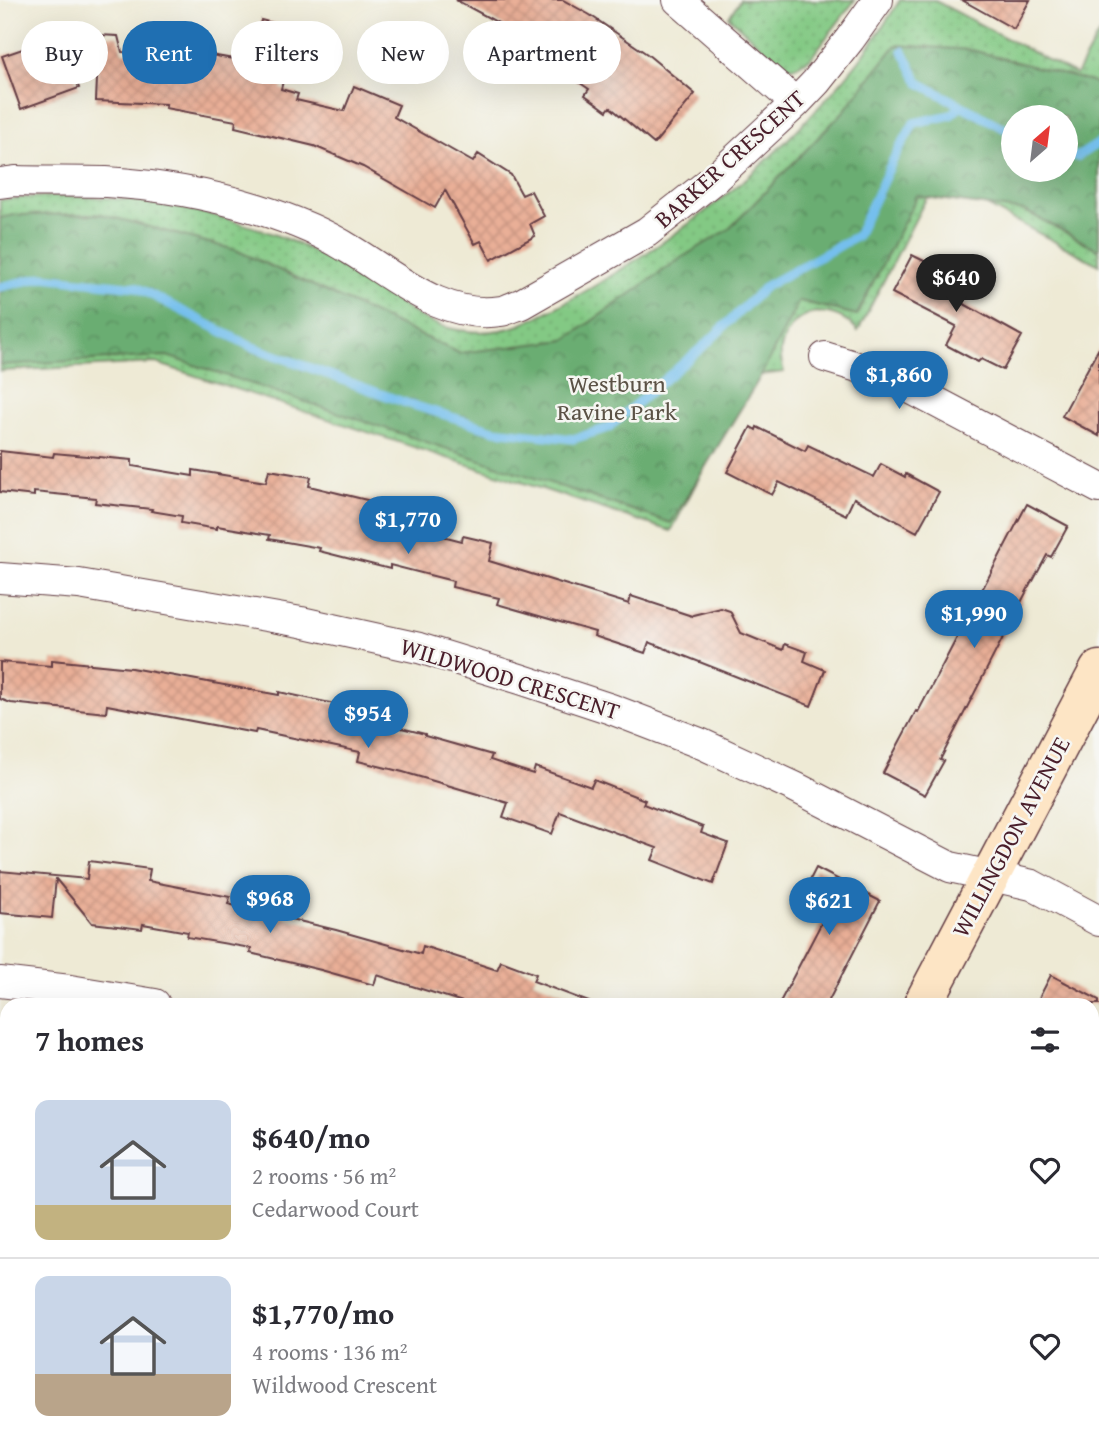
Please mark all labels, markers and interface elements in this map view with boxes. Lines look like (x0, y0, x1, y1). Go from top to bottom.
chip: Buy (21, 21, 108, 84)
chip: Rent (122, 21, 217, 84)
chip: Filters (231, 21, 343, 84)
chip: New (357, 21, 449, 84)
chip: Apartment (463, 21, 621, 84)
street label: BARKER CRESCENT (646, 81, 813, 236)
north arrow (1001, 105, 1078, 182)
map controls (1001, 105, 1078, 182)
pin: $640 (915, 254, 997, 314)
text: $640 (932, 260, 980, 293)
pin: $1,860 (842, 352, 956, 411)
text: $1,860 (866, 357, 932, 390)
park label: Westburn Ravine Park (557, 366, 678, 429)
pin: $1,770 (351, 496, 465, 556)
text: $1,770 (375, 502, 441, 535)
pin: $1,990 (917, 590, 1031, 650)
text: $1,990 (941, 596, 1007, 629)
street label: WILDWOOD CRESCENT (396, 628, 624, 729)
pin: $954 (327, 690, 409, 750)
text: $954 (344, 696, 392, 729)
street label: WILLINGDON AVENUE (943, 730, 1078, 943)
pin: $968 (229, 876, 311, 935)
pin: $621 (788, 878, 870, 937)
text: $968 (246, 881, 294, 914)
text: $621 (805, 883, 853, 916)
text: 7 homes (35, 1018, 144, 1062)
icon: filters (1026, 1021, 1064, 1059)
text: $640/mo (252, 1115, 370, 1159)
icon: home (91, 1128, 175, 1212)
icon: heart (1026, 1151, 1064, 1189)
text: 2 rooms · 56 m² (252, 1159, 396, 1192)
text: Cedarwood Court (252, 1192, 419, 1225)
text: $1,770/mo (252, 1291, 394, 1335)
icon: home (91, 1304, 175, 1388)
icon: heart (1026, 1327, 1064, 1365)
text: 4 rooms · 136 m² (252, 1335, 407, 1368)
text: Wildwood Crescent (252, 1368, 437, 1401)

